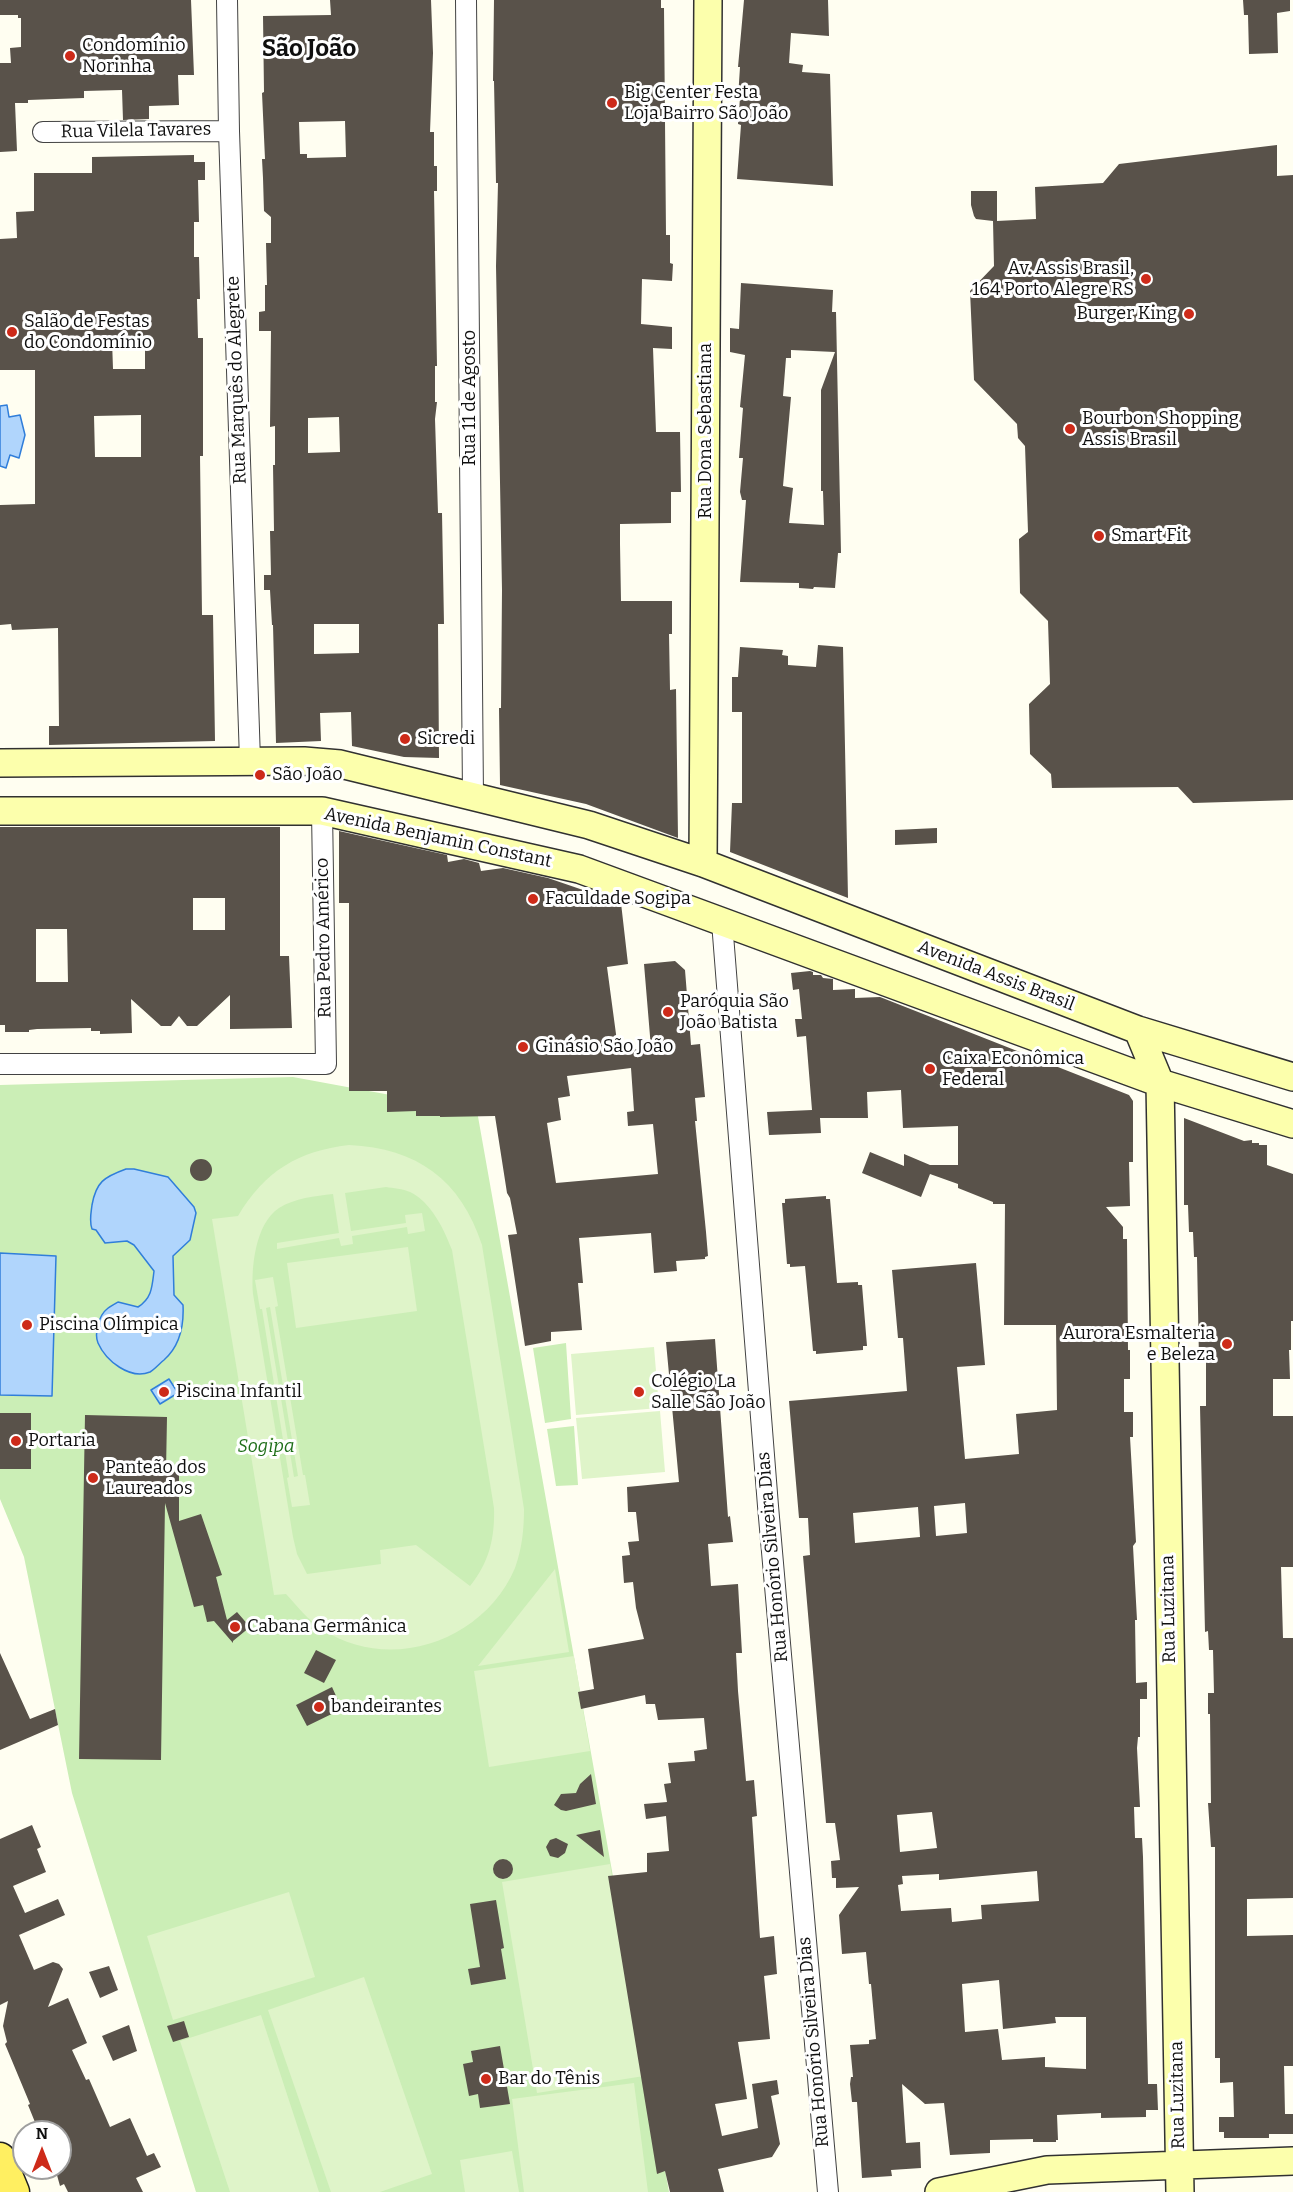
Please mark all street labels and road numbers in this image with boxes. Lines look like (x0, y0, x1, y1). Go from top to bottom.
street label: Rua Vilela Tavares (61, 119, 211, 143)
street label: Rua Marquês do Alegrete (223, 275, 251, 485)
street label: Rua 11 de Agosto (459, 330, 481, 466)
street label: Rua Dona Sebastiana (695, 343, 717, 519)
street label: Avenida Benjamin Constant (322, 803, 554, 873)
street label: Rua Pedro Américo (312, 858, 336, 1018)
street label: Avenida Assis Brasil (914, 936, 1078, 1016)
street label: Rua Honório Silveira Dias (753, 1451, 793, 1663)
street label: Rua Luzitana (1157, 1555, 1181, 1663)
street label: Rua Honório Silveira Dias (794, 1936, 834, 2148)
street label: Rua Luzitana (1166, 2041, 1190, 2149)

